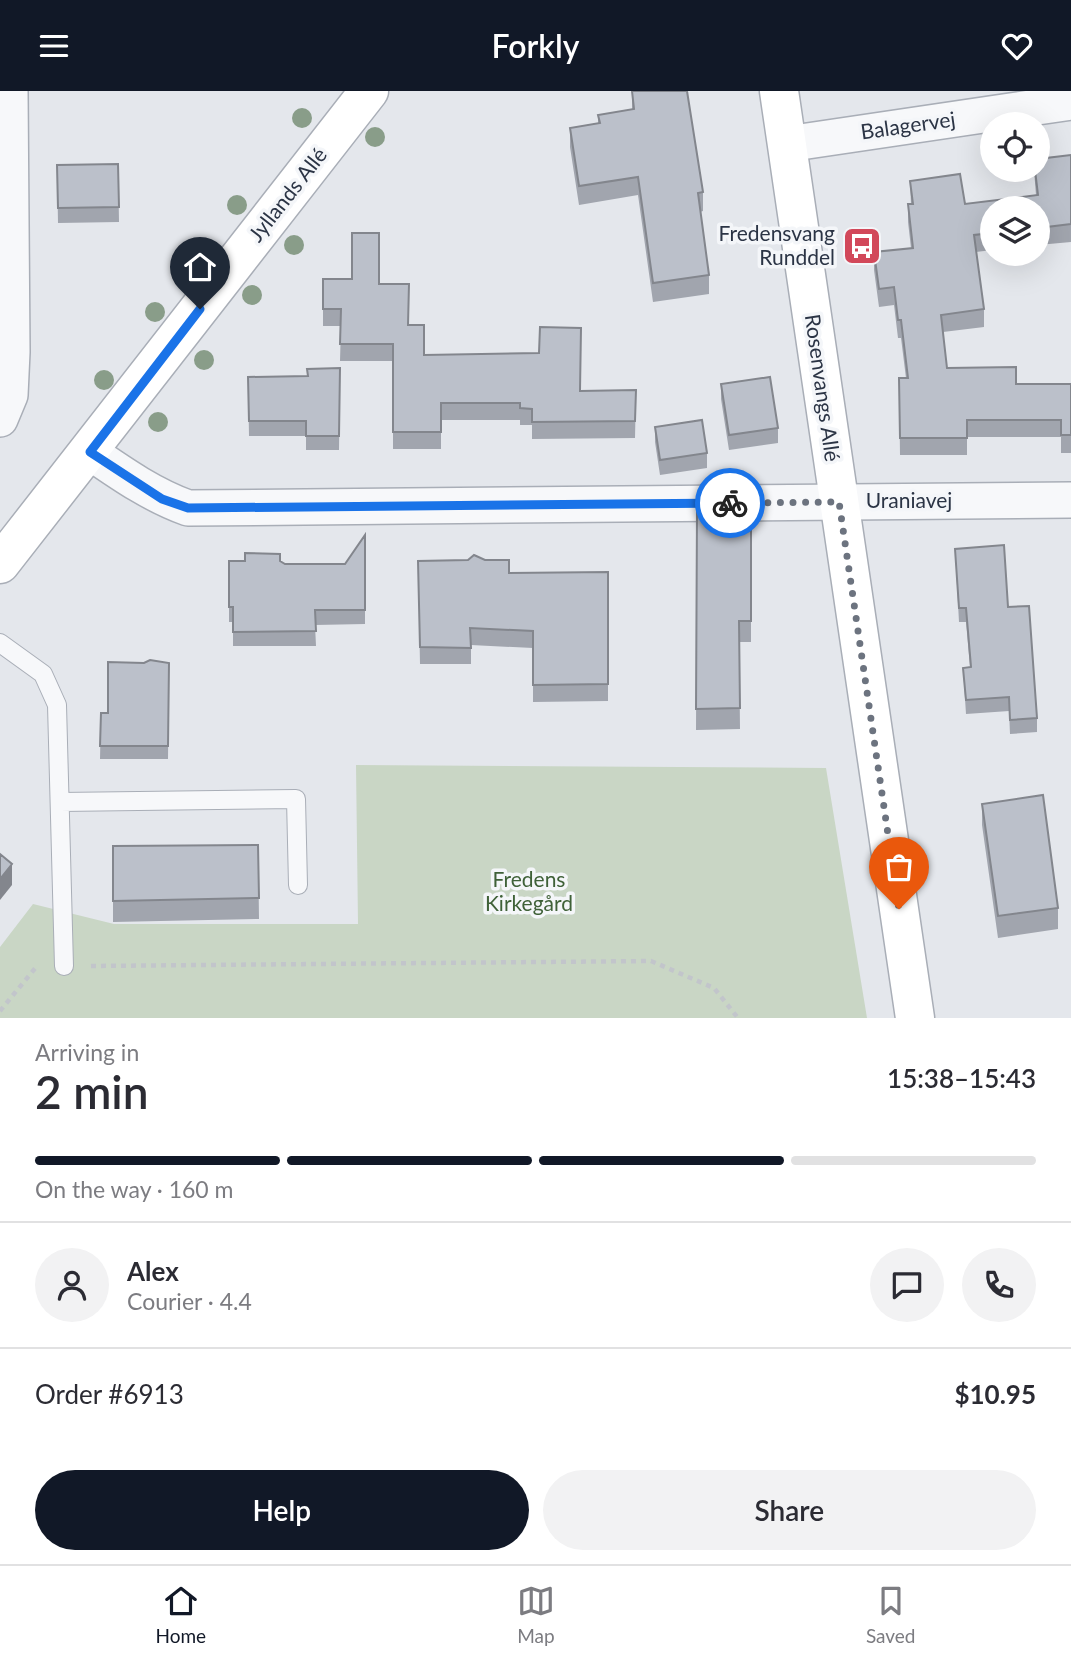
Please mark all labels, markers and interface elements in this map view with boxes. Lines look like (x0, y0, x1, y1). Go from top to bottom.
text: Forkly (492, 26, 579, 65)
icon: menu (35, 27, 73, 65)
icon: heart (998, 27, 1036, 65)
street label: Balagervej (859, 105, 957, 144)
map controls (980, 112, 1050, 266)
button: locate (980, 112, 1050, 182)
street label: Jyllands Allé (242, 142, 331, 246)
button: layers (980, 196, 1050, 266)
place label: Fredensvang Runddel (719, 220, 835, 269)
bus stop icon: Fredensvang Runddel (841, 225, 883, 267)
pin (170, 237, 230, 309)
icon: home (181, 248, 219, 286)
street label: Rosenvangs Allé (801, 312, 846, 463)
courier (695, 468, 765, 538)
icon: bike (711, 484, 749, 522)
street label: Uraniavej (866, 487, 952, 512)
pin (869, 837, 929, 909)
icon: bag (880, 848, 918, 886)
park label: Fredens Kirkegård (485, 866, 573, 915)
text: Arriving in (35, 1038, 139, 1066)
text: 15:38–15:43 (887, 1062, 1036, 1094)
text: 2 min (35, 1064, 149, 1119)
text: On the way · 160 m (35, 1175, 234, 1203)
button: person (35, 1248, 109, 1322)
button: chat (870, 1248, 944, 1322)
button: phone (962, 1248, 1036, 1322)
text: Alex (127, 1255, 179, 1287)
text: Courier · 4.4 (127, 1287, 252, 1315)
text: Order #6913 (35, 1378, 184, 1410)
text: $10.95 (954, 1378, 1036, 1410)
button: Help (35, 1470, 529, 1550)
button: Share (543, 1470, 1036, 1550)
tab: Home (155, 1582, 206, 1647)
tab: Map (517, 1582, 555, 1647)
tab: Saved (866, 1582, 916, 1647)

